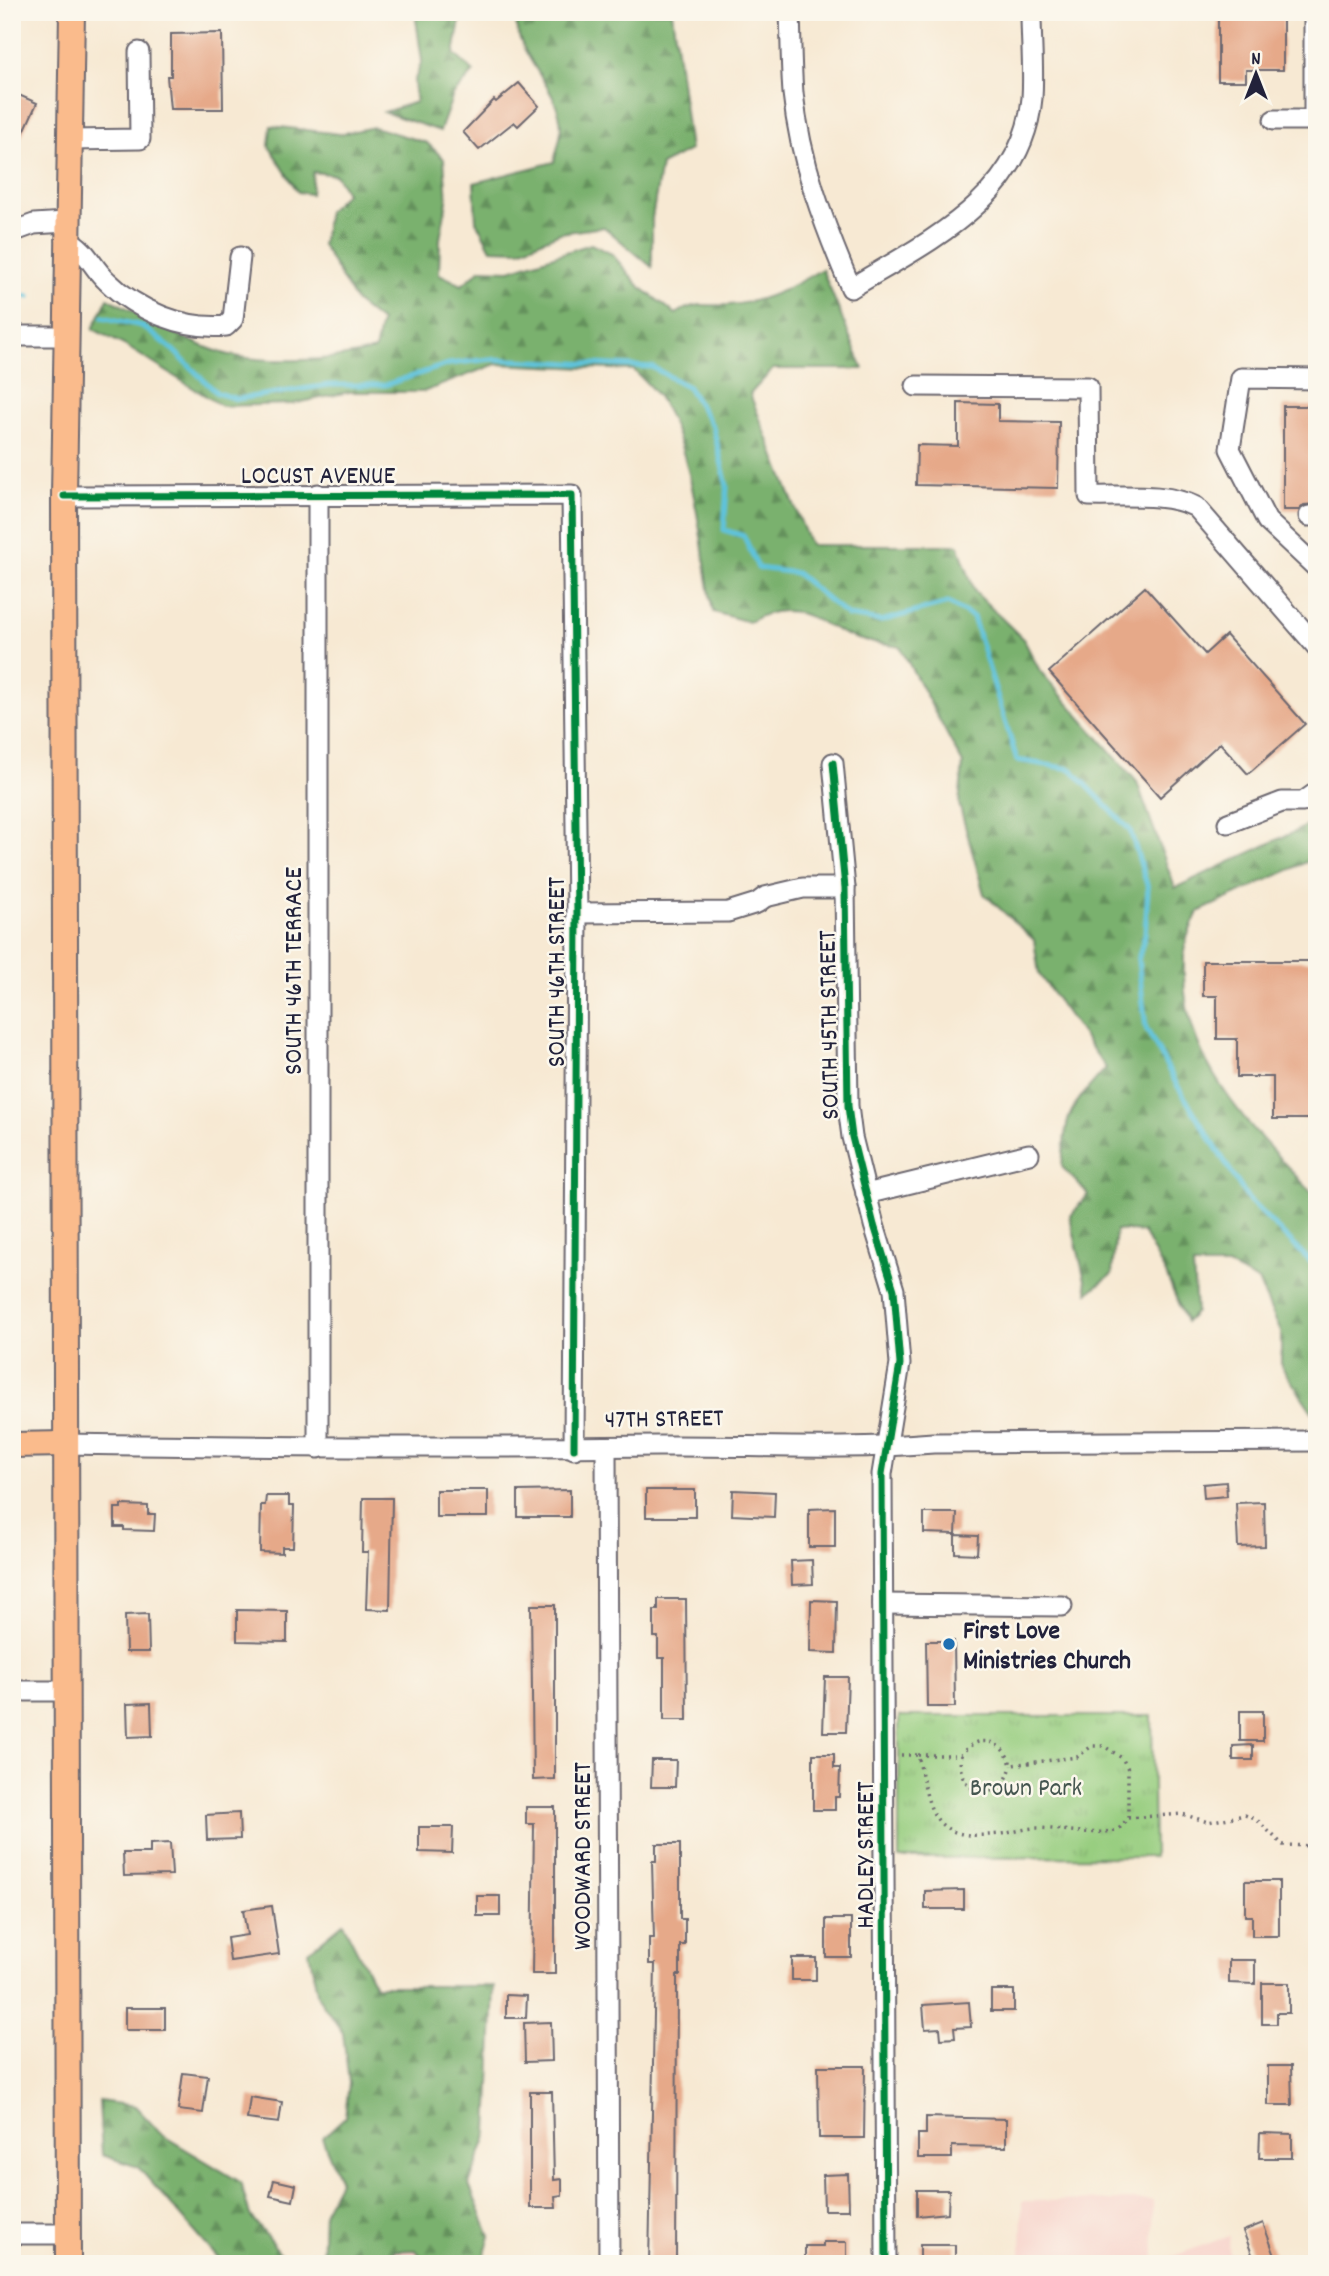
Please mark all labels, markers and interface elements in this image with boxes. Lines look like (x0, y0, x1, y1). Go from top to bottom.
north arrow (1220, 38, 1290, 108)
text: N (1251, 47, 1261, 74)
street label: LOCUST AVENUE (241, 459, 395, 496)
street label: SOUTH 46TH TERRACE (277, 867, 314, 1075)
street label: SOUTH 46TH STREET (540, 876, 577, 1067)
street label: SOUTH 45TH STREET (810, 929, 851, 1120)
street label: 47TH STREET (604, 1401, 724, 1440)
place label: First Love Ministries Church (963, 1614, 1131, 1681)
marker: First Love Ministries Church (941, 1636, 957, 1652)
street label: WOODWARD STREET (566, 1761, 603, 1950)
park label: Brown Park (970, 1771, 1082, 1808)
street label: HADLEY STREET (849, 1781, 886, 1929)

